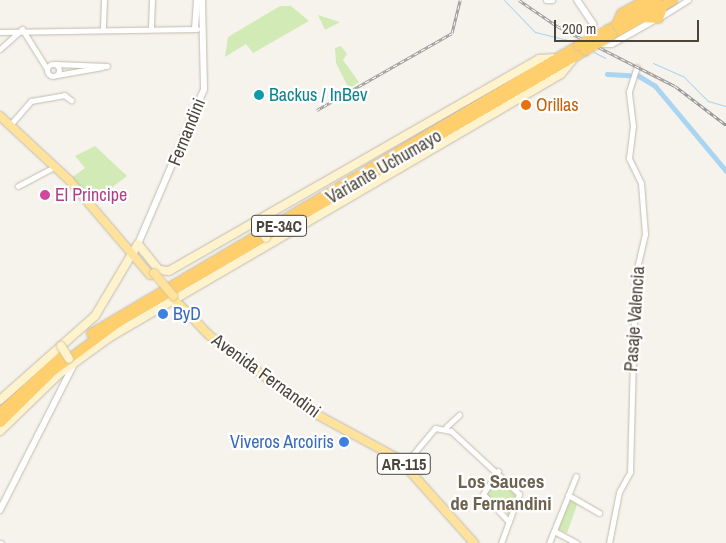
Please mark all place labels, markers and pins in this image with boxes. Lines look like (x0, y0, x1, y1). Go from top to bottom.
place label: Backus / InBev (269, 84, 367, 106)
marker: Backus / InBev (253, 89, 265, 101)
place label: Orillas (536, 94, 579, 116)
marker: Orillas (520, 99, 532, 111)
place label: El Principe (55, 184, 127, 206)
marker: El Principe (39, 189, 51, 201)
place label: ByD (173, 303, 201, 325)
marker: ByD (157, 308, 169, 320)
place label: Viveros Arcoiris (229, 431, 334, 453)
marker: Viveros Arcoiris (338, 436, 350, 448)

